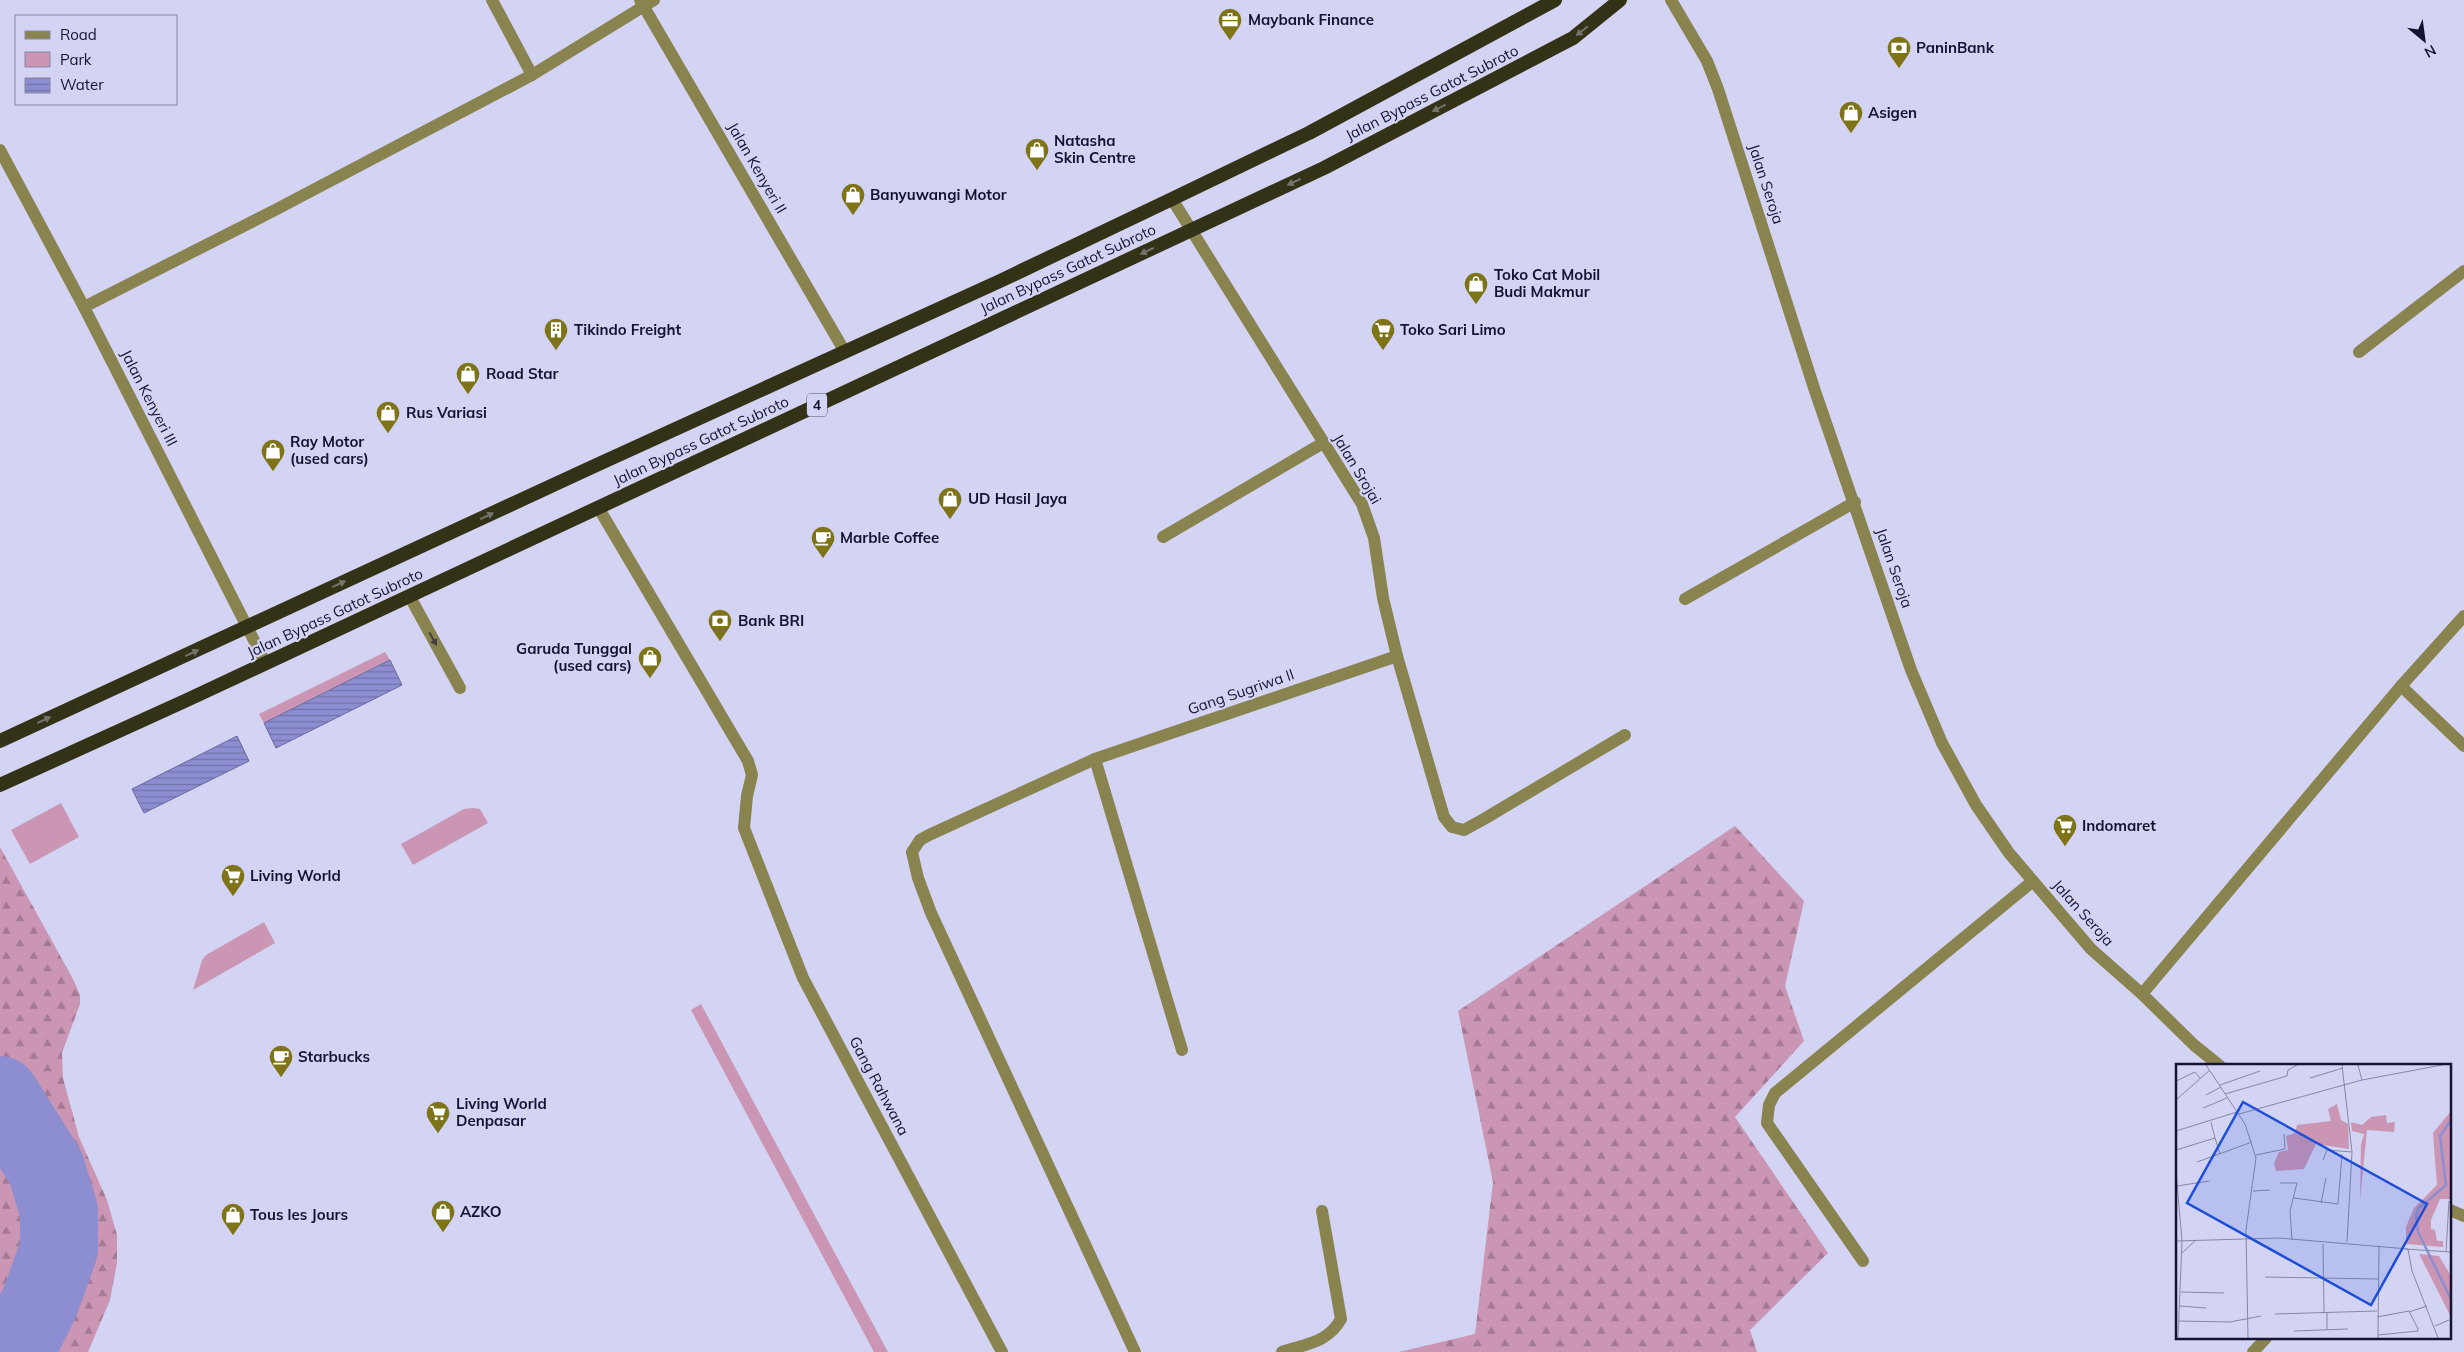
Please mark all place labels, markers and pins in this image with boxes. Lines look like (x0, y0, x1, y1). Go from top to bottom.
office icon: Maybank Finance (1217, 7, 1243, 41)
place label: Maybank Finance (1248, 10, 1374, 29)
bank icon: PaninBank (1886, 35, 1912, 69)
place label: PaninBank (1916, 38, 1995, 57)
shop icon: Asigen (1838, 100, 1864, 134)
place label: Asigen (1868, 103, 1917, 122)
place label: Natasha Skin Centre (1054, 131, 1136, 167)
shop icon: Natasha Skin Centre (1024, 137, 1050, 171)
shop icon: Banyuwangi Motor (840, 182, 866, 216)
place label: Banyuwangi Motor (870, 185, 1007, 204)
place label: Toko Cat Mobil Budi Makmur (1494, 265, 1600, 301)
shop icon: Toko Cat Mobil Budi Makmur (1463, 271, 1489, 305)
building icon: Tikindo Freight (543, 317, 569, 351)
supermarket icon: Toko Sari Limo (1370, 317, 1396, 351)
place label: Tikindo Freight (574, 320, 681, 339)
place label: Toko Sari Limo (1400, 320, 1506, 339)
shop icon: Road Star (455, 361, 481, 395)
place label: Road Star (486, 364, 559, 383)
shop icon: Rus Variasi (375, 400, 401, 434)
place label: Rus Variasi (406, 403, 487, 422)
place label: Ray Motor (used cars) (290, 432, 369, 468)
shop icon: Ray Motor (used cars) (260, 438, 286, 472)
shop icon: UD Hasil Jaya (937, 486, 963, 520)
place label: UD Hasil Jaya (968, 489, 1067, 508)
cafe icon: Marble Coffee (810, 525, 836, 559)
place label: Marble Coffee (840, 528, 939, 547)
bank icon: Bank BRI (707, 608, 733, 642)
place label: Bank BRI (738, 611, 804, 630)
place label: Garuda Tunggal (used cars) (516, 639, 632, 675)
shop icon: Garuda Tunggal (used cars) (637, 645, 663, 679)
supermarket icon: Indomaret (2052, 813, 2078, 847)
place label: Indomaret (2082, 816, 2156, 835)
supermarket icon: Living World (220, 863, 246, 897)
place label: Living World (250, 866, 341, 885)
cafe icon: Starbucks (268, 1044, 294, 1078)
place label: Starbucks (298, 1047, 370, 1066)
place label: Living World Denpasar (456, 1094, 547, 1130)
supermarket icon: Living World Denpasar (425, 1100, 451, 1134)
shop icon: AZKO (430, 1199, 456, 1233)
shop icon: Tous les Jours (220, 1202, 246, 1236)
place label: AZKO (460, 1202, 502, 1221)
place label: Tous les Jours (250, 1205, 348, 1224)

